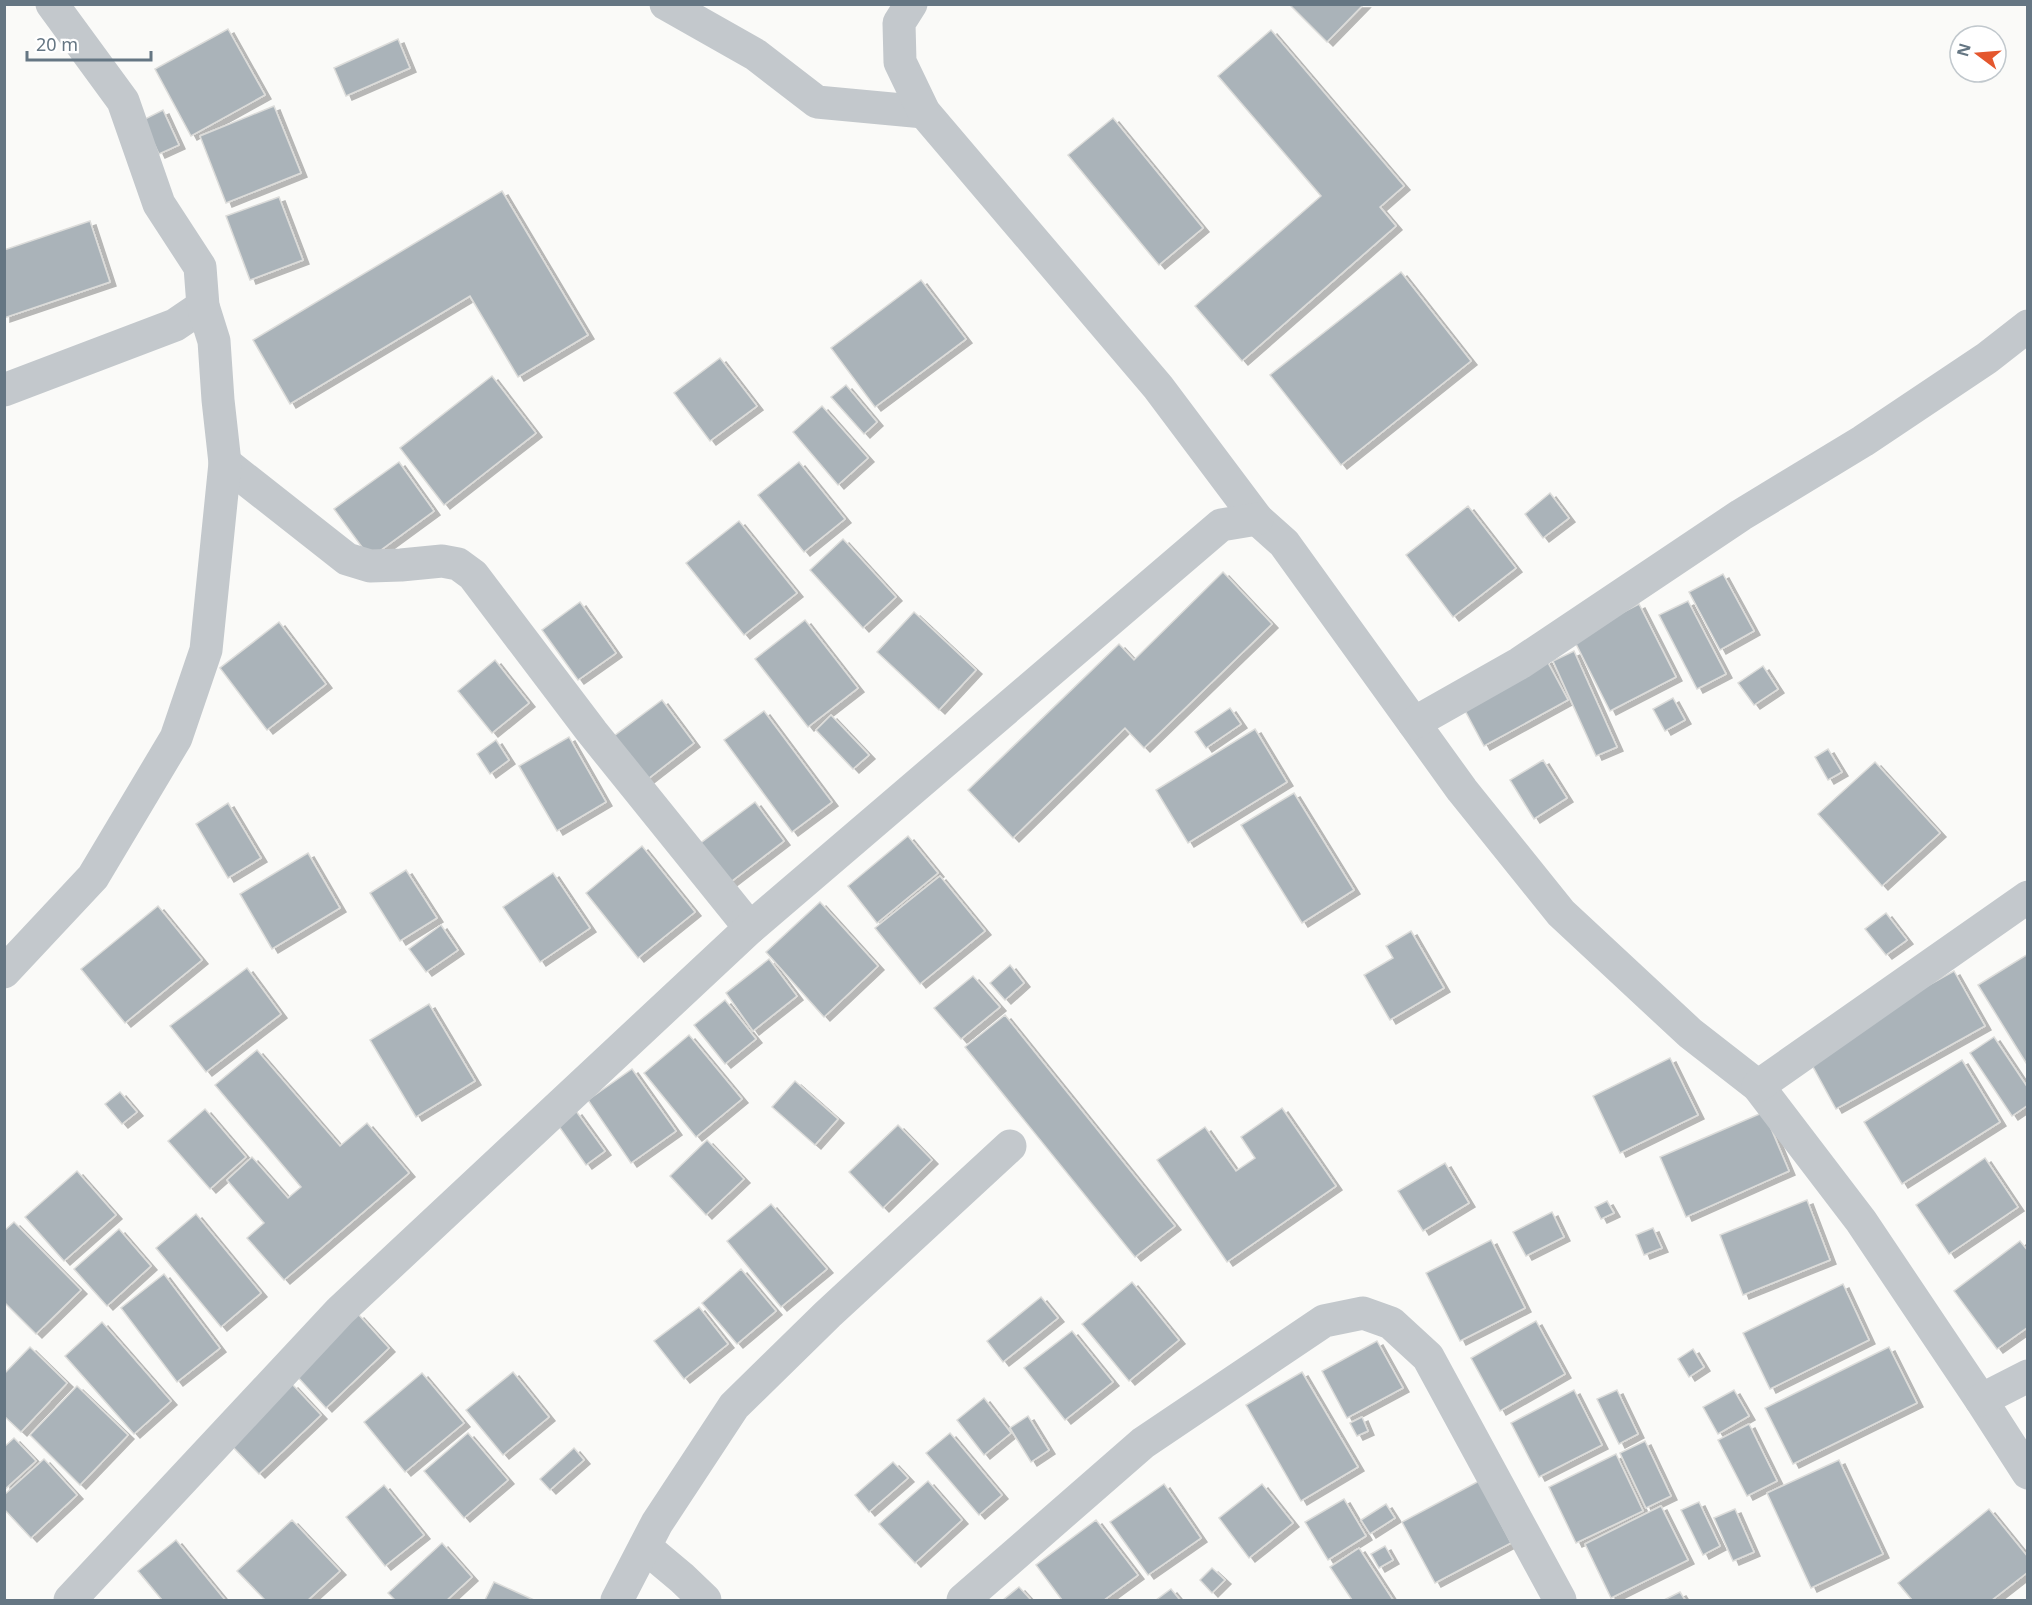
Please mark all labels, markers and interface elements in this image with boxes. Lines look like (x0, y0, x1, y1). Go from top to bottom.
scale bar (27, 24, 152, 62)
north arrow (1948, 24, 2008, 84)
text: 20 m (36, 32, 78, 56)
text: N (1951, 41, 1976, 59)

